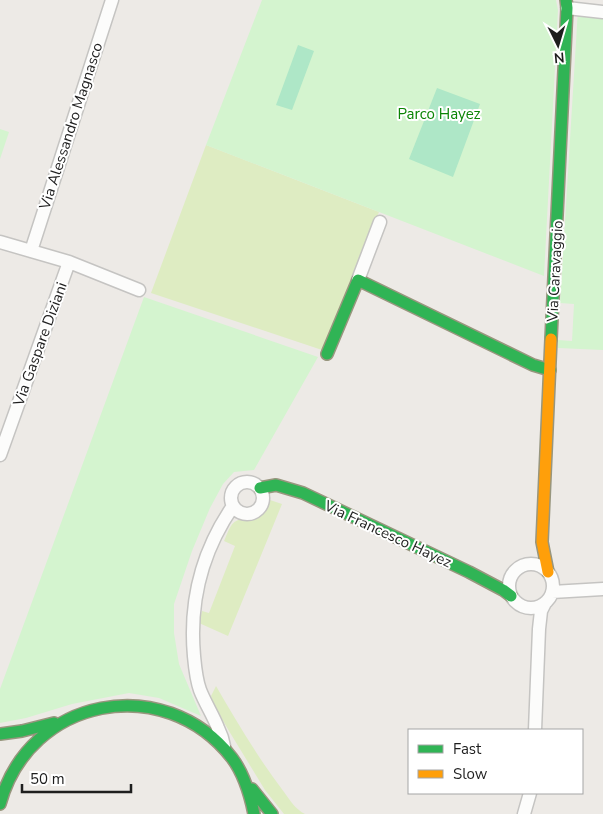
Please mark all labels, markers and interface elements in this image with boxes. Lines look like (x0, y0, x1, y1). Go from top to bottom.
north arrow (533, 20, 583, 70)
street label: Via Alessandro Magnasco (34, 40, 107, 213)
text: N (553, 48, 565, 67)
park label: Parco Hayez (397, 104, 481, 124)
street label: Via Caravaggio (542, 220, 568, 323)
street label: Via Gaspare Diziani (8, 279, 72, 410)
street label: Via Francesco Hayez (320, 495, 455, 572)
legend (408, 729, 583, 794)
text: Fast (453, 739, 482, 759)
scale bar (22, 762, 131, 794)
text: Slow (453, 764, 488, 784)
text: 50 m (30, 769, 65, 789)

